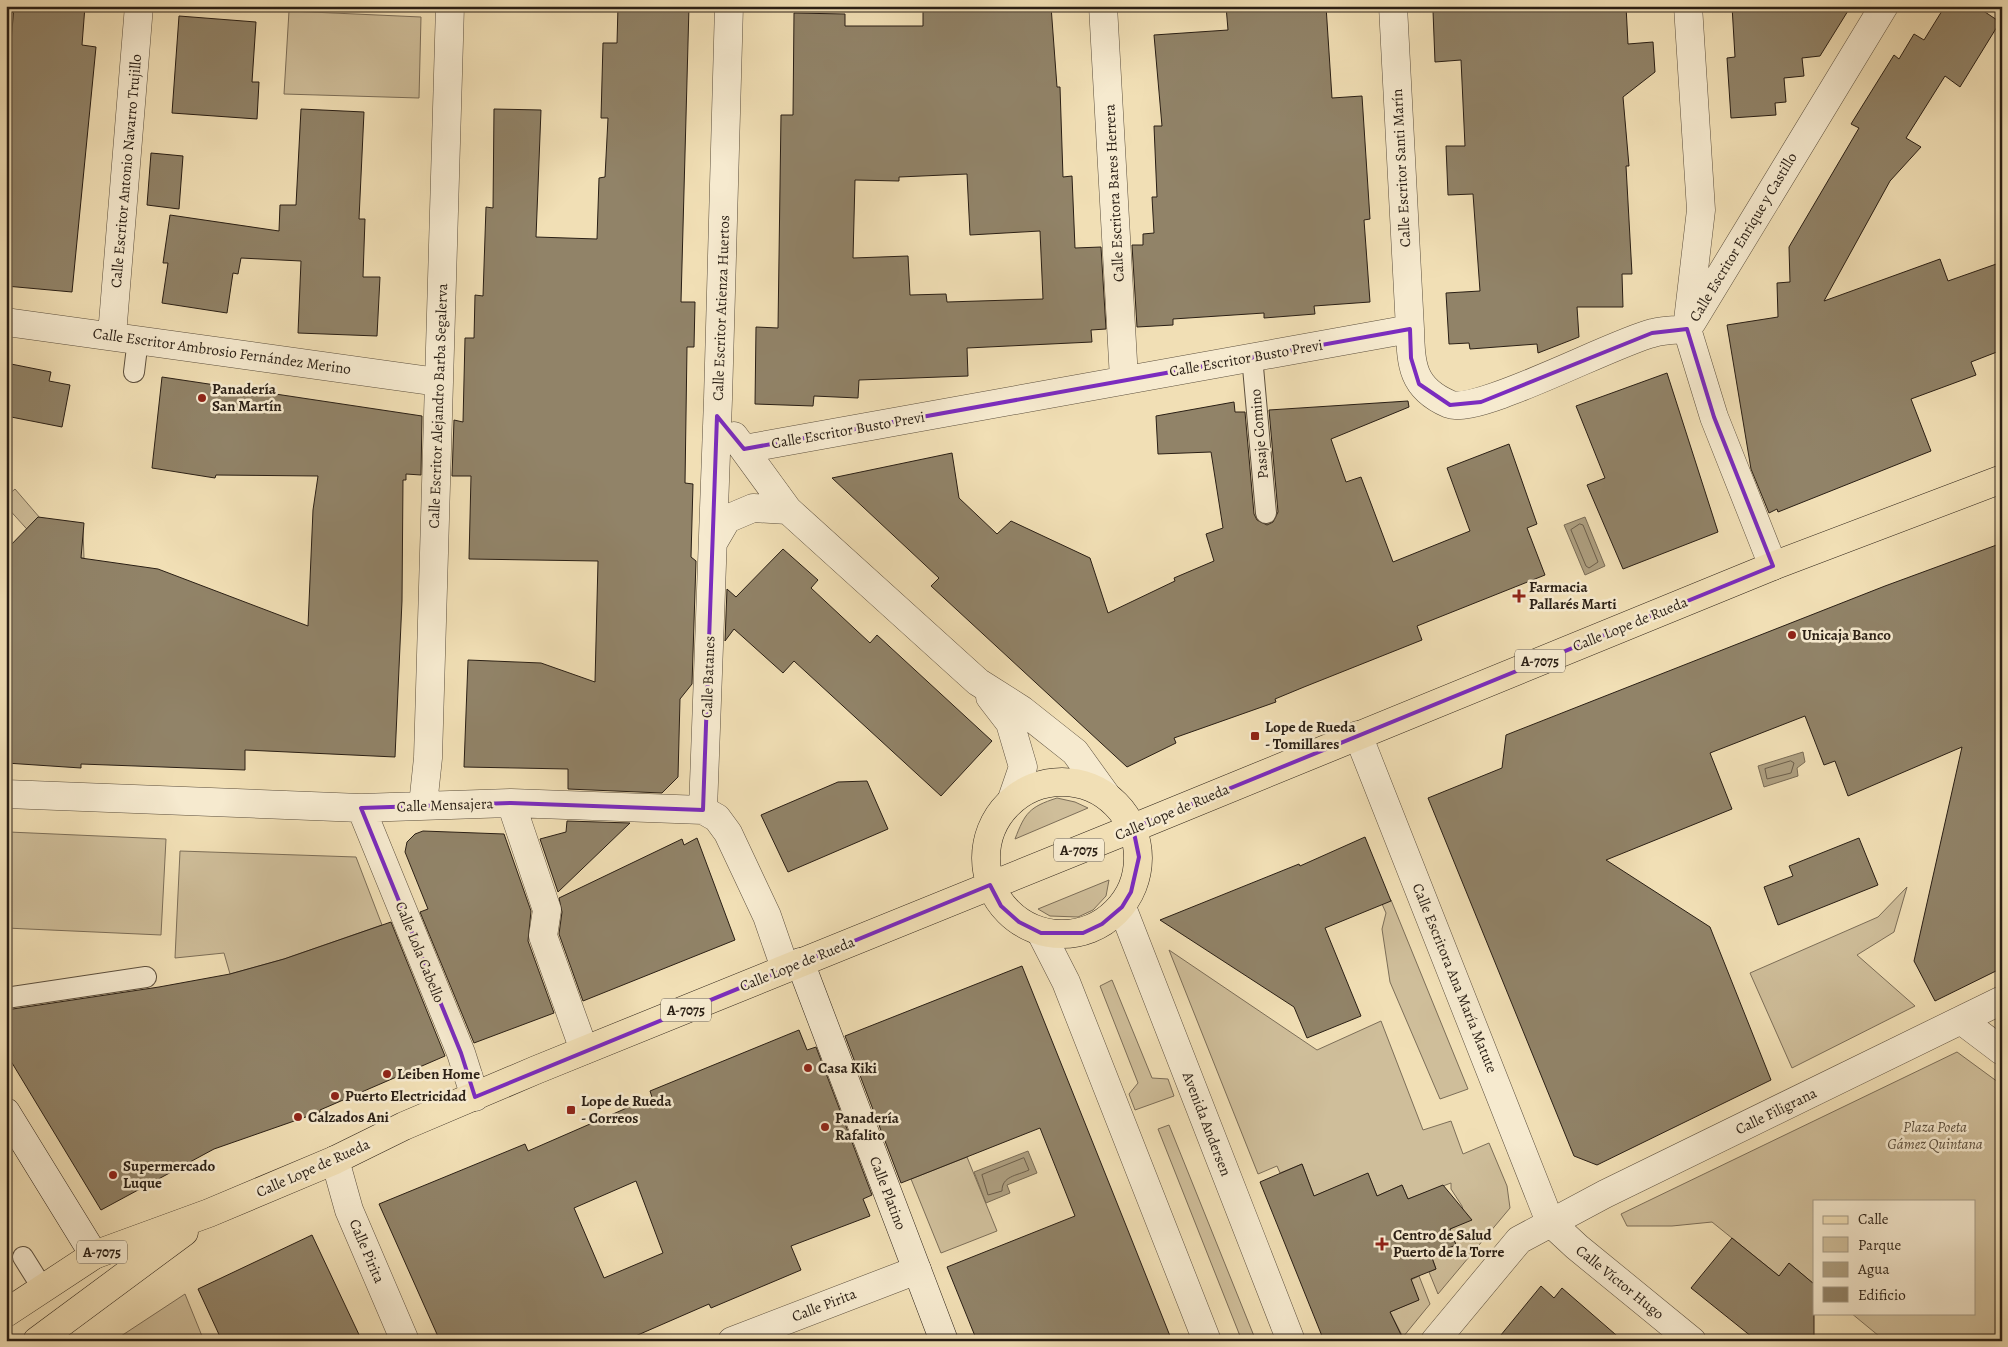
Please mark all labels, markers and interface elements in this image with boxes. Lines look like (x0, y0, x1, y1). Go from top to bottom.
street label: Calle Escritor Antonio Navarro Trujillo (106, 53, 146, 289)
street label: Calle Escritor Santi Marín (1387, 88, 1415, 248)
street label: Calle Escritora Bares Herrera (1099, 103, 1129, 283)
street label: Calle Escritor Enrique y Castillo (1684, 149, 1802, 325)
street label: Calle Escritor Atienza Huertos (708, 215, 734, 401)
street label: Calle Escritor Alejandro Barba Segalerva (424, 283, 452, 529)
street label: Calle Escritor Ambrosio Fernández Merino (92, 323, 352, 379)
street label: Calle Escritor Busto Previ (1168, 335, 1324, 381)
place label: Panadería San Martín (212, 379, 282, 416)
street label: Pasaje Comino (1245, 388, 1273, 480)
marker: Panadería San Martín (196, 392, 208, 404)
street label: Calle Escritor Busto Previ (770, 407, 926, 453)
place label: Farmacia Pallarés Marti (1529, 577, 1617, 614)
marker: Farmacia Pallarés Marti (1513, 590, 1525, 602)
street label: Calle Lope de Rueda (1570, 592, 1691, 656)
place label: Unicaja Banco (1802, 625, 1891, 645)
marker: Unicaja Banco (1786, 629, 1798, 641)
street label: Calle Batanes (697, 636, 719, 718)
road number: A-7075 (1515, 649, 1565, 672)
place label: Lope de Rueda - Tomillares (1265, 717, 1356, 754)
marker: Lope de Rueda - Tomillares (1249, 730, 1261, 742)
street label: Calle Lope de Rueda (1112, 779, 1232, 845)
street label: Calle Mensajera (396, 793, 494, 817)
road number: A-7075 (1054, 838, 1104, 862)
street label: Calle Escritora Ana María Matute (1408, 880, 1502, 1076)
street label: Calle Lola Cabello (391, 898, 449, 1006)
street label: Calle Lope de Rueda (737, 932, 858, 996)
road number: A-7075 (661, 998, 711, 1022)
place label: Casa Kiki (818, 1058, 877, 1078)
marker: Casa Kiki (802, 1062, 814, 1074)
place label: Leiben Home (397, 1064, 480, 1084)
marker: Leiben Home (381, 1068, 393, 1080)
street label: Avenida Andersen (1178, 1068, 1236, 1179)
street label: Calle Filigrana (1732, 1083, 1820, 1139)
place label: Puerto Electricidad (345, 1086, 467, 1106)
marker: Puerto Electricidad (329, 1090, 341, 1102)
place label: Lope de Rueda - Correos (581, 1091, 672, 1128)
marker: Lope de Rueda - Correos (565, 1104, 577, 1116)
place label: Calzados Ani (308, 1107, 390, 1127)
place label: Panadería Rafalito (835, 1108, 900, 1145)
marker: Calzados Ani (292, 1111, 304, 1123)
park label: Plaza Poeta Gámez Quintana (1887, 1117, 1983, 1154)
marker: Panadería Rafalito (819, 1121, 831, 1133)
street label: Calle Lope de Rueda (253, 1134, 373, 1202)
street label: Calle Platino (865, 1153, 911, 1233)
place label: Supermercado Luque (123, 1156, 216, 1193)
marker: Supermercado Luque (107, 1169, 119, 1181)
legend (1813, 1200, 1976, 1314)
text: Calle (1858, 1209, 1889, 1229)
street label: Calle Pirita (345, 1216, 389, 1286)
place label: Centro de Salud Puerto de la Torre (1393, 1225, 1504, 1262)
text: Parque (1858, 1235, 1901, 1255)
marker: Centro de Salud Puerto de la Torre (1375, 1237, 1389, 1251)
road number: A-7075 (77, 1240, 127, 1264)
street label: Calle Víctor Hugo (1572, 1240, 1668, 1324)
text: Agua (1857, 1259, 1889, 1279)
street label: Calle Pirita (789, 1284, 859, 1326)
text: Edificio (1858, 1285, 1906, 1305)

